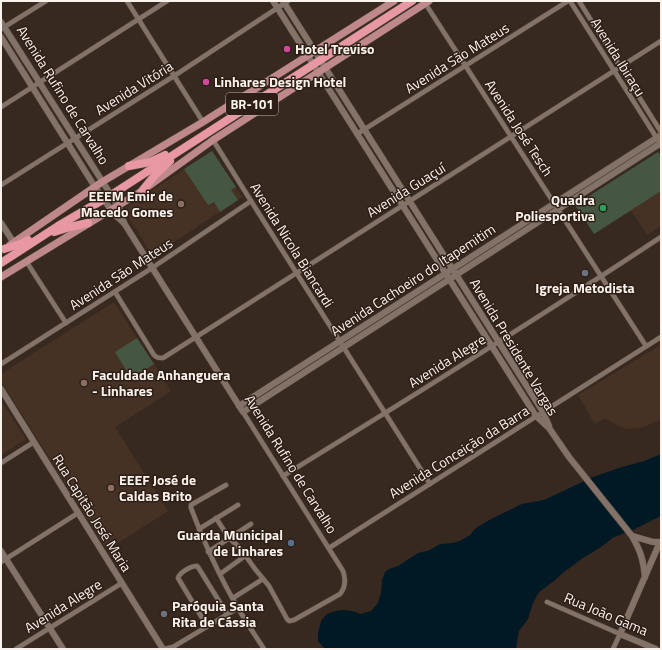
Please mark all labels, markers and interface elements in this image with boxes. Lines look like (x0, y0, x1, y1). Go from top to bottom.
street label: Avenida Ibiraçu (586, 13, 651, 100)
street label: Avenida São Mateus (400, 17, 513, 98)
street label: Avenida Rufino de Carvalho (12, 21, 115, 168)
place label: Hotel Treviso (295, 38, 374, 59)
marker: Hotel Treviso (282, 44, 292, 54)
street label: Avenida Vitória (91, 55, 177, 120)
place label: Linhares Design Hotel (214, 71, 346, 92)
street label: Avenida José Tesch (480, 75, 559, 180)
marker: Linhares Design Hotel (201, 77, 211, 87)
road number: BR-101 (226, 93, 278, 115)
street label: Avenida Guaçuí (362, 156, 450, 222)
street label: Avenida Nicola Biancardi (245, 178, 339, 311)
place label: EEEM Emir de Macedo Gomes (81, 185, 173, 222)
place label: Quadra Poliesportiva (515, 189, 595, 226)
marker: EEEM Emir de Macedo Gomes (176, 199, 186, 209)
marker: Quadra Poliesportiva (598, 203, 608, 213)
street label: Avenida Cachoeiro do Itapemitim (326, 218, 499, 341)
street label: Avenida São Mateus (65, 232, 177, 315)
marker: Igreja Metodista (580, 268, 590, 278)
street label: Avenida Presidente Vargas (465, 274, 564, 419)
place label: Igreja Metodista (535, 277, 635, 298)
street label: Avenida Alegre (404, 328, 489, 393)
place label: Faculdade Anhanguera - Linhares (92, 364, 230, 401)
marker: Faculdade Anhanguera - Linhares (79, 378, 89, 388)
street label: Avenida Rufino de Carvalho (240, 390, 343, 537)
street label: Avenida Conceição da Barra (385, 400, 533, 503)
street label: Rua Capitão José Maria (48, 450, 137, 576)
place label: EEEF José de Caldas Brito (119, 469, 196, 506)
marker: EEEF José de Caldas Brito (106, 483, 116, 493)
place label: Guarda Municipal de Linhares (177, 524, 283, 561)
marker: Guarda Municipal de Linhares (286, 538, 296, 548)
street label: Avenida Alegre (20, 573, 105, 638)
street label: Rua João Gama (561, 586, 651, 641)
place label: Paróquia Santa Rita de Cássia (172, 595, 264, 632)
marker: Paróquia Santa Rita de Cássia (159, 609, 169, 619)

